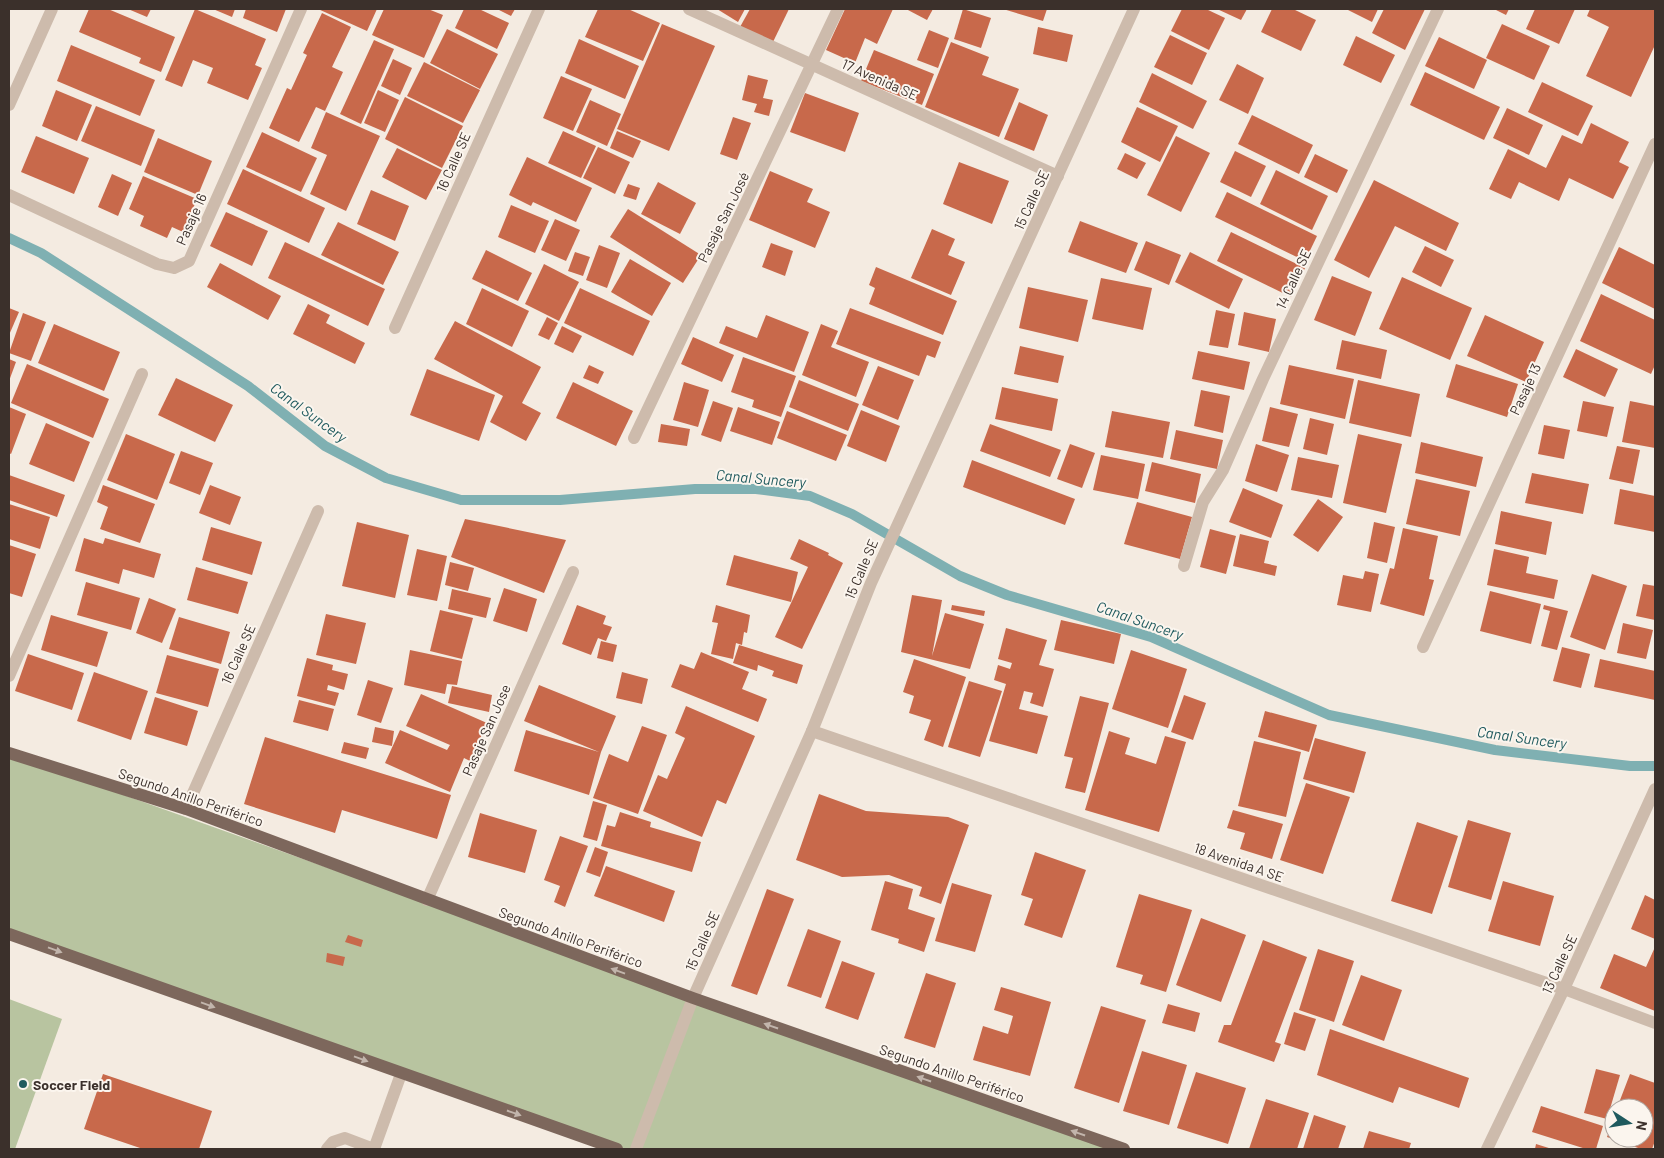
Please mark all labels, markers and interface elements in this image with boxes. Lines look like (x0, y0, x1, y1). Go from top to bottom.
street label: 17 Avenida SE (839, 55, 921, 103)
street label: 16 Calle SE (432, 129, 474, 195)
street label: 15 Calle SE (1010, 167, 1052, 233)
street label: Pasaje San José (694, 169, 752, 265)
street label: Pasaje 16 (172, 190, 210, 248)
street label: 14 Calle SE (1272, 246, 1314, 312)
street label: Pasaje 13 (1506, 360, 1544, 418)
water label: Canal Suncery (267, 378, 352, 447)
water label: Canal Suncery (715, 465, 808, 491)
street label: 15 Calle SE (841, 536, 881, 602)
water label: Canal Suncery (1094, 597, 1187, 644)
street label: 16 Calle SE (217, 621, 259, 687)
street label: Pasaje San Jose (458, 682, 514, 778)
water label: Canal Suncery (1476, 722, 1569, 752)
street label: Segundo Anillo Periférico (116, 764, 266, 830)
street label: 18 Avenida A SE (1192, 839, 1286, 885)
street label: Segundo Anillo Periférico (497, 903, 645, 971)
street label: 15 Calle SE (681, 908, 723, 974)
street label: 13 Calle SE (1538, 931, 1580, 997)
one-way arrow (47, 947, 62, 954)
one-way arrow (610, 967, 625, 975)
one-way arrow (200, 1002, 215, 1009)
one-way arrow (763, 1022, 778, 1030)
street label: Segundo Anillo Periférico (877, 1040, 1027, 1106)
one-way arrow (353, 1056, 368, 1063)
one-way arrow (917, 1075, 932, 1082)
place label: Soccer Field (33, 1076, 110, 1093)
marker: Soccer Field (17, 1078, 29, 1090)
north arrow (1604, 1098, 1654, 1148)
one-way arrow (507, 1109, 522, 1117)
text: N (1633, 1119, 1651, 1132)
one-way arrow (1070, 1129, 1085, 1136)

